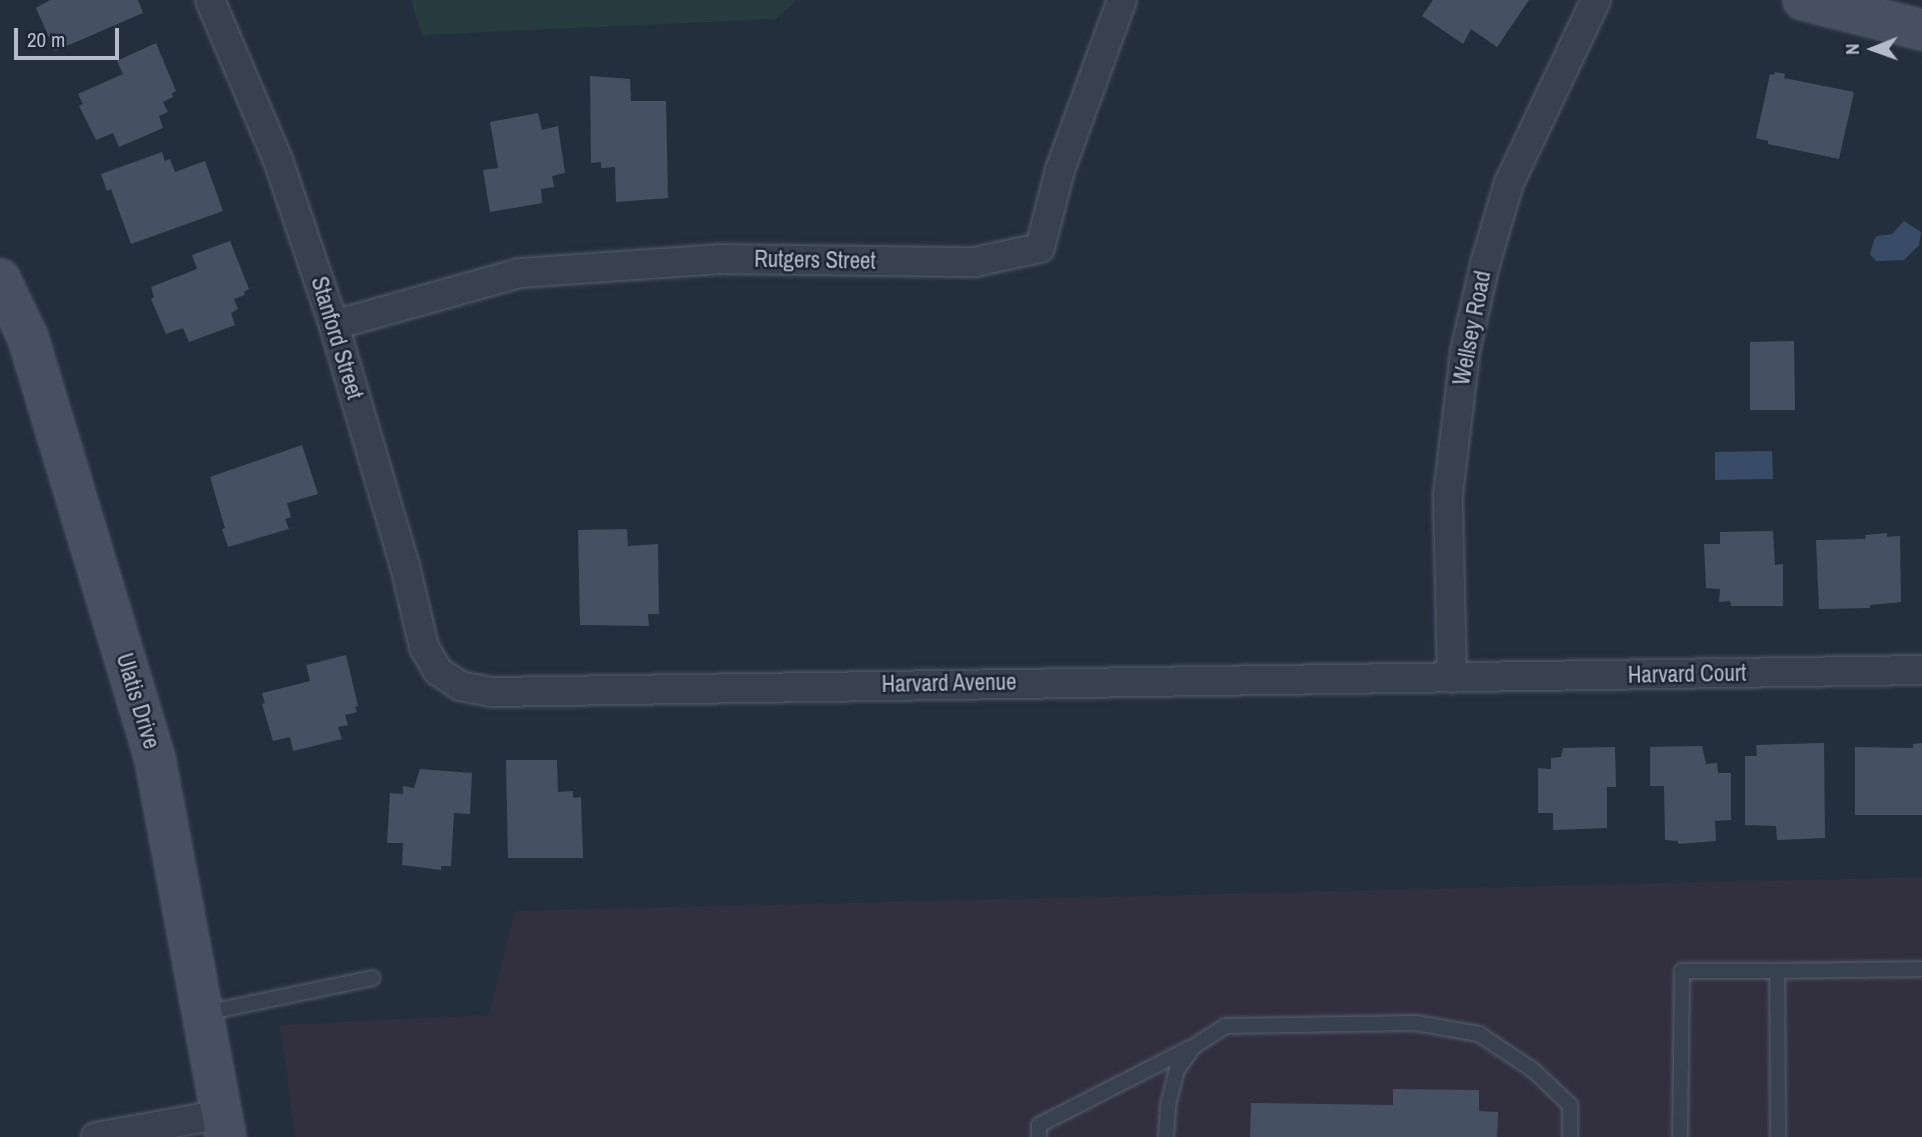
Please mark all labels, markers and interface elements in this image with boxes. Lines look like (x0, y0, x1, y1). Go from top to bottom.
scale bar (18, 14, 122, 58)
north arrow (1838, 14, 1908, 84)
text: 20 m (27, 25, 65, 54)
text: N (1839, 44, 1865, 55)
street label: Rutgers Street (754, 245, 876, 275)
street label: Wellsey Road (1447, 268, 1497, 388)
street label: Stanford Street (305, 273, 369, 403)
street label: Ulatis Drive (110, 650, 166, 752)
street label: Harvard Court (1628, 659, 1746, 689)
street label: Harvard Avenue (881, 668, 1017, 698)

